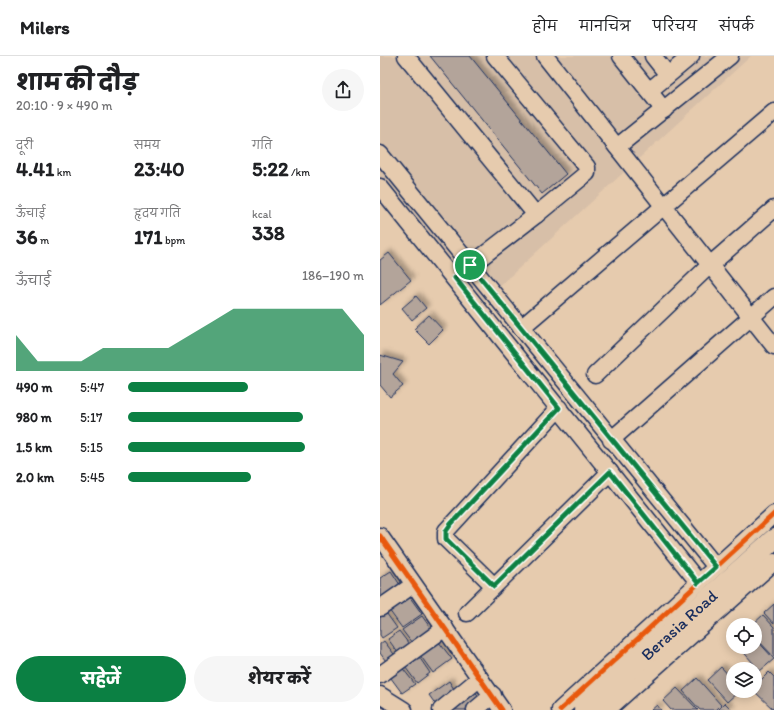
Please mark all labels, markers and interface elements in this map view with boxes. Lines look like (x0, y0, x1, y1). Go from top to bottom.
text: Milers (20, 16, 70, 39)
text: होम (533, 18, 557, 35)
text: मानचित्र (579, 18, 631, 35)
text: परिचय (653, 18, 697, 35)
text: संपर्क (719, 18, 754, 35)
text: शाम की दौड़ (16, 69, 138, 96)
button: share (322, 69, 364, 111)
text: 20:10 · 9 × 490 m (16, 98, 113, 113)
text: दूरी (16, 139, 33, 152)
text: समय (134, 139, 160, 152)
text: गति (252, 139, 272, 152)
text: 4.41 (16, 157, 54, 181)
text: 23:40 (134, 157, 185, 181)
text: 5:22 (252, 157, 288, 181)
text: km (54, 166, 71, 179)
text: /km (288, 166, 310, 179)
text: ऊँचाई (16, 207, 46, 220)
text: हृदय गति (134, 207, 180, 220)
text: kcal (252, 208, 272, 221)
text: 338 (252, 221, 285, 245)
text: 36 (16, 225, 37, 249)
text: 171 (134, 225, 162, 249)
text: m (37, 234, 49, 247)
text: bpm (162, 234, 185, 247)
pin (453, 248, 487, 282)
icon: arrive (459, 254, 481, 276)
text: 186–190 m (302, 268, 364, 283)
text: ऊँचाई (16, 273, 51, 288)
text: 490 m (16, 380, 52, 395)
text: 5:47 (80, 380, 104, 395)
text: 980 m (16, 410, 52, 425)
text: 5:17 (80, 410, 103, 425)
text: 1.5 km (16, 440, 52, 455)
text: 5:15 (80, 440, 103, 455)
text: 2.0 km (16, 470, 54, 485)
text: 5:45 (80, 470, 105, 485)
street label: Berasia Road (637, 585, 722, 665)
map controls (726, 618, 762, 698)
button: locate (726, 618, 762, 654)
button: सहेजें (16, 656, 186, 702)
button: शेयर करें (194, 656, 364, 702)
button: layers (726, 662, 762, 698)

